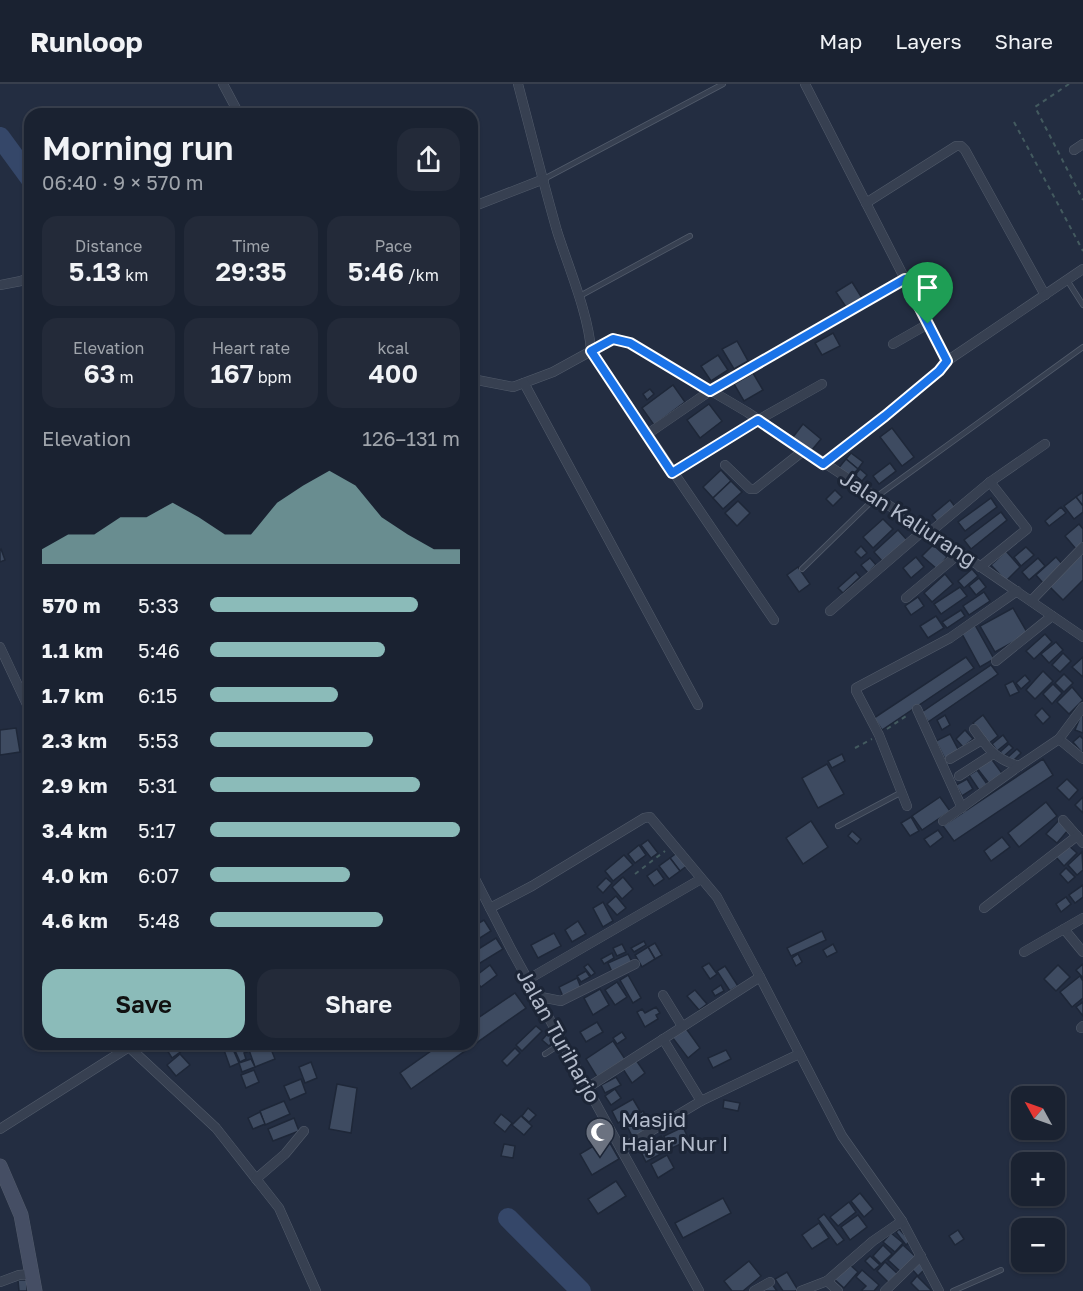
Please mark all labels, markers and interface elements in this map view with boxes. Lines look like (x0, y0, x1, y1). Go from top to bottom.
text: Runloop (30, 25, 143, 58)
text: Map (819, 28, 862, 54)
text: Layers (895, 28, 962, 54)
text: Share (995, 28, 1053, 54)
text: Morning run (42, 128, 234, 167)
button: share (397, 128, 460, 191)
text: 06:40 · 9 × 570 m (42, 170, 204, 194)
text: Distance (75, 236, 142, 256)
text: Time (232, 236, 270, 256)
text: Pace (375, 236, 412, 256)
text: 5.13 (69, 256, 121, 287)
text: 29:35 (215, 256, 287, 287)
text: 5:46 (348, 256, 404, 287)
pin (902, 262, 953, 324)
text: km (121, 265, 148, 285)
text: /km (404, 265, 439, 285)
icon: arrive (911, 271, 944, 304)
text: Elevation (73, 338, 144, 358)
text: Heart rate (212, 338, 290, 358)
text: kcal (378, 338, 409, 358)
text: 63 (84, 358, 116, 389)
text: 167 (210, 358, 254, 389)
text: 400 (369, 358, 418, 389)
text: m (116, 367, 134, 387)
text: bpm (254, 367, 292, 387)
text: Elevation (42, 426, 131, 450)
text: 126–131 m (362, 426, 460, 450)
street label: Jalan Kaliurang (836, 464, 982, 572)
text: 570 m (42, 593, 101, 617)
text: 5:33 (138, 593, 179, 617)
text: 1.1 km (42, 638, 103, 662)
text: 5:46 (138, 638, 180, 662)
text: 1.7 km (42, 683, 104, 707)
text: 6:15 (138, 683, 177, 707)
text: 2.3 km (42, 728, 107, 752)
text: 5:53 (138, 728, 179, 752)
text: 2.9 km (42, 773, 107, 797)
text: 5:31 (138, 773, 177, 797)
text: 3.4 km (42, 818, 107, 842)
text: 5:17 (138, 818, 176, 842)
text: 4.0 km (42, 863, 108, 887)
text: 6:07 (138, 863, 179, 887)
text: 4.6 km (42, 908, 108, 932)
text: 5:48 (138, 908, 180, 932)
street label: Jalan Turiharjo (511, 964, 606, 1107)
button: Save (42, 969, 245, 1038)
button: Share (257, 969, 460, 1038)
north arrow (1011, 1086, 1065, 1140)
map controls (1011, 1086, 1065, 1272)
place label: Masjid Hajar Nur I (621, 1106, 728, 1156)
mosque icon: Masjid Hajar Nur I (584, 1116, 616, 1158)
button: + (1011, 1152, 1065, 1206)
button: − (1011, 1218, 1065, 1272)

